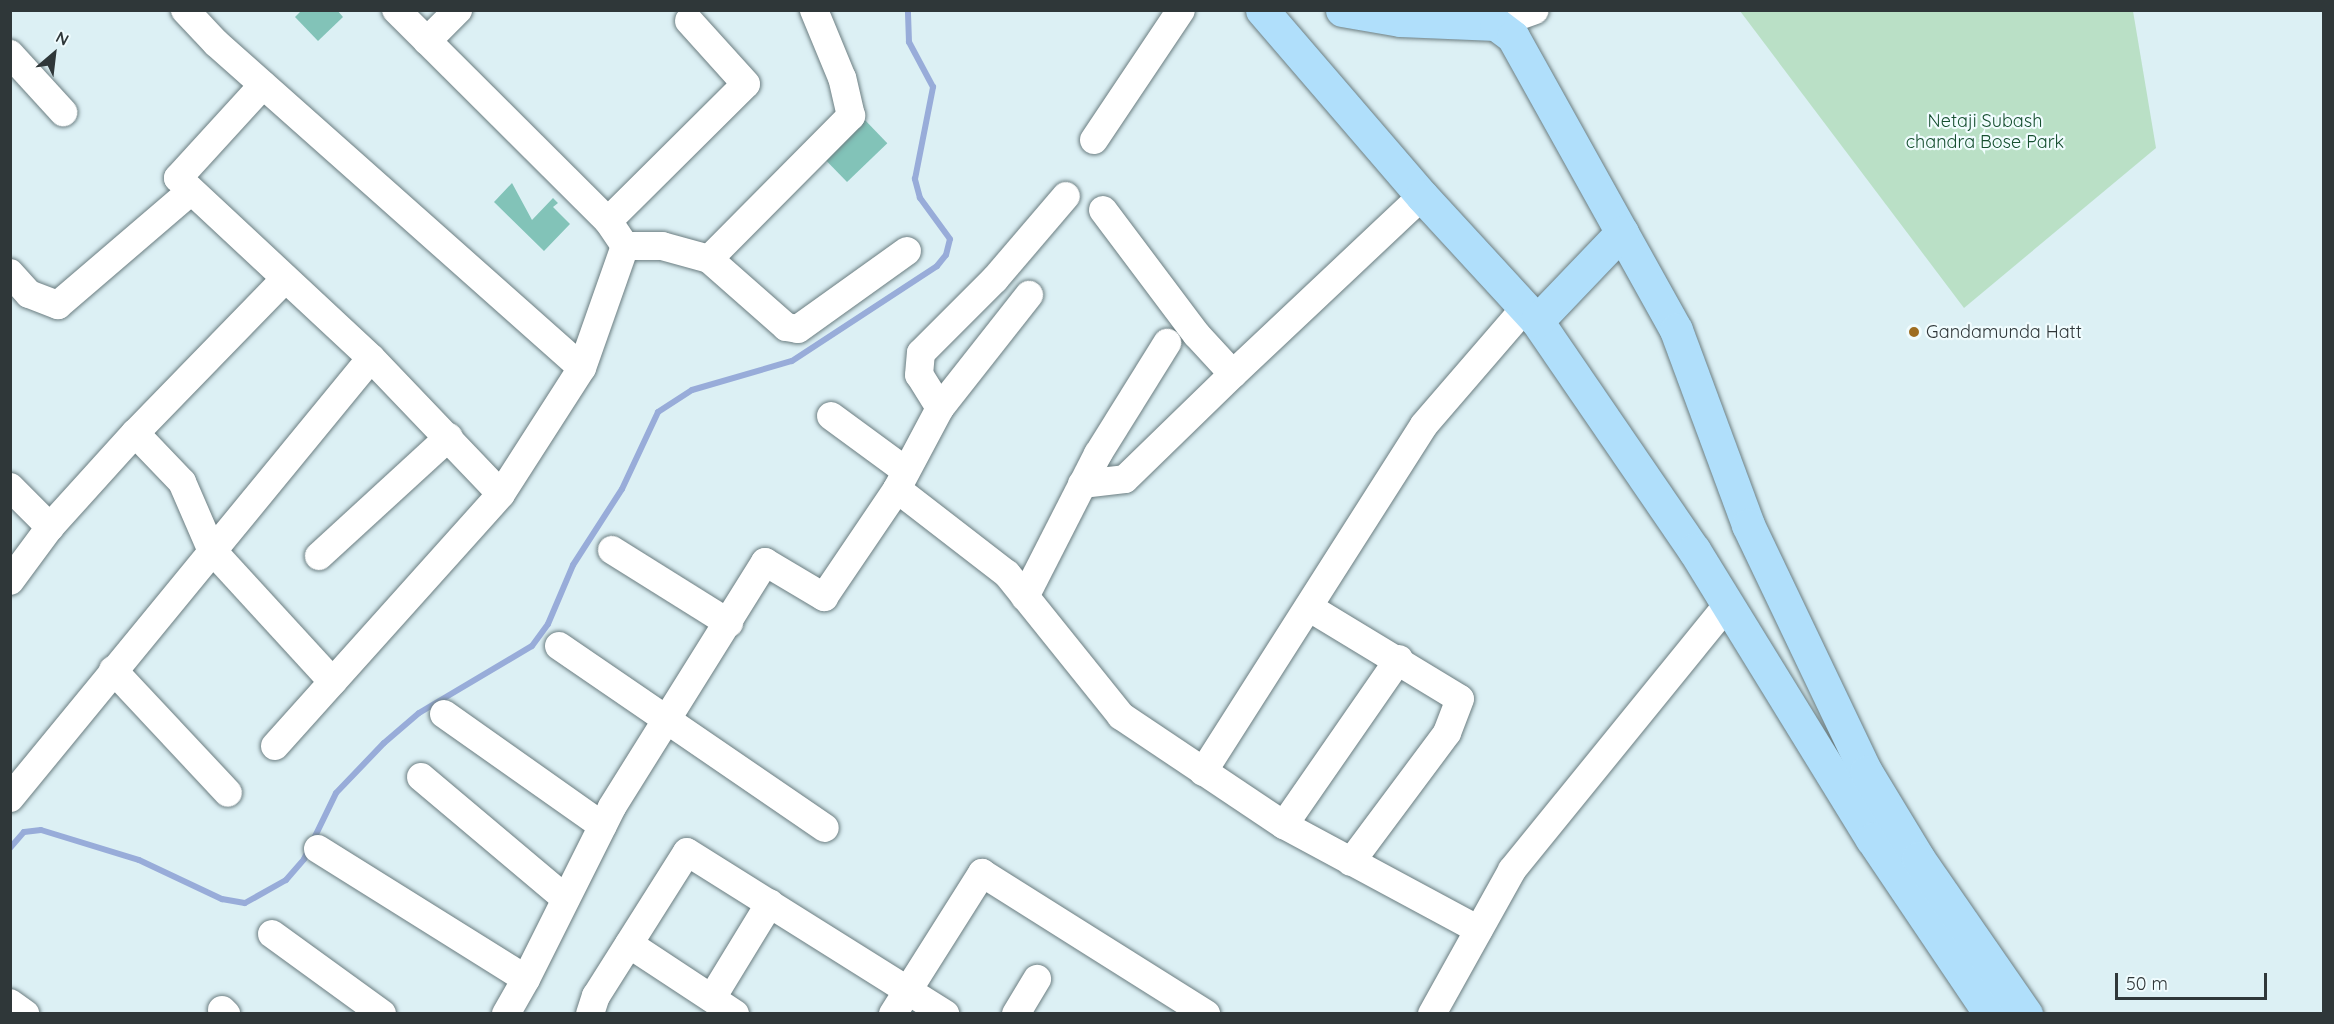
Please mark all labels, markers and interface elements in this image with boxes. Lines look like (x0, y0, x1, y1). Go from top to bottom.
north arrow (24, 24, 84, 84)
text: N (53, 27, 72, 50)
park label: Netaji Subash chandra Bose Park (1906, 111, 2064, 154)
place label: Gandamunda Hatt (1926, 321, 2082, 343)
marker: Gandamunda Hatt (1907, 325, 1921, 339)
scale bar (2118, 961, 2270, 999)
text: 50 m (2126, 972, 2168, 995)

